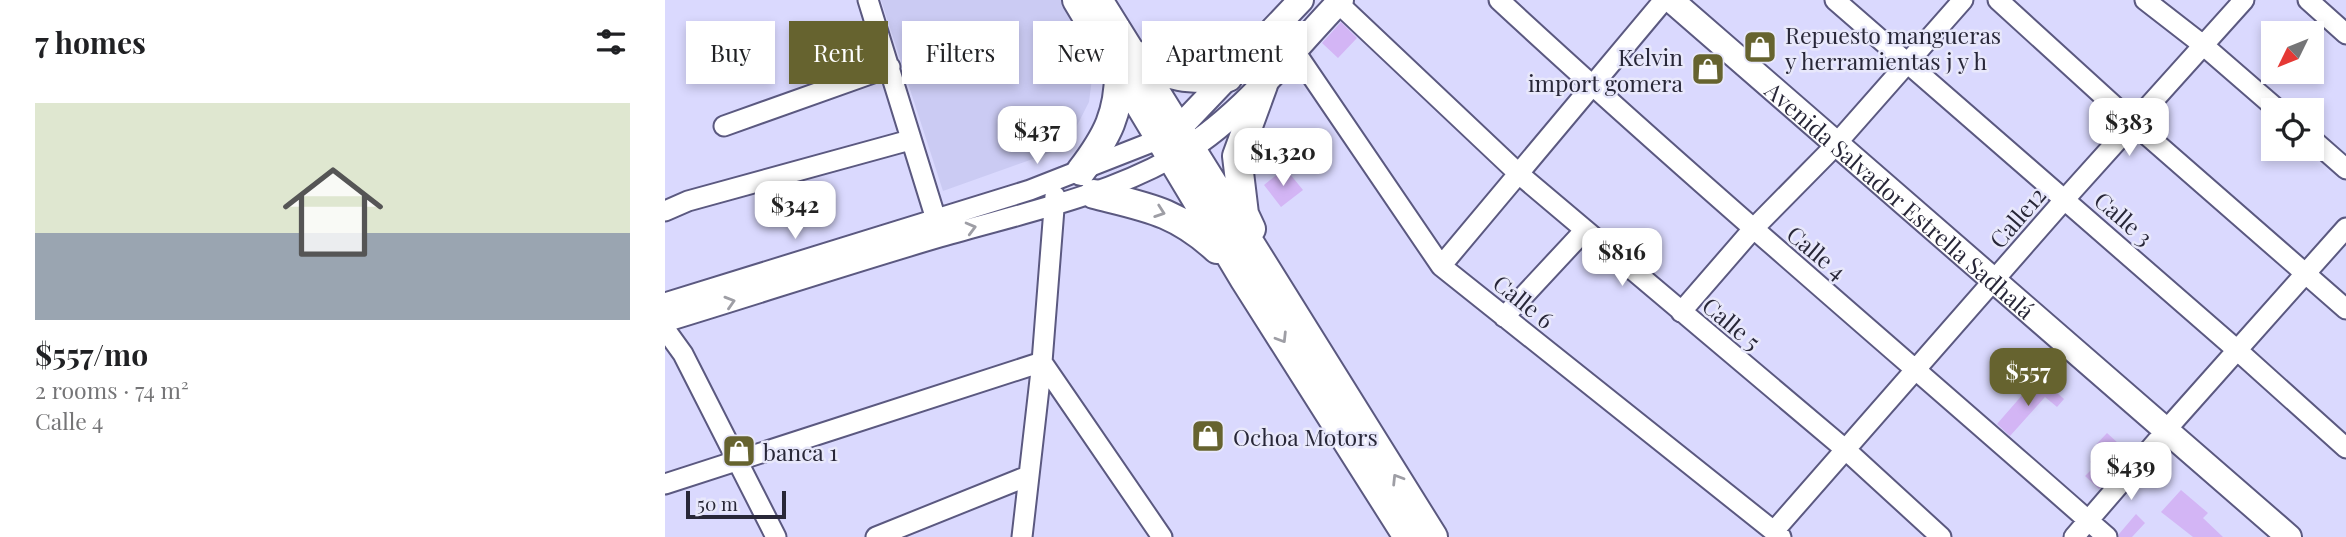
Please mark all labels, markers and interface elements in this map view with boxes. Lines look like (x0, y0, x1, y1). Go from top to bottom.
place label: Repuesto mangueras y herramientas j y h (1784, 19, 2001, 76)
chip: Buy (686, 21, 775, 84)
chip: Rent (789, 21, 888, 84)
chip: Filters (902, 21, 1019, 84)
chip: New (1033, 21, 1128, 84)
chip: Apartment (1142, 21, 1307, 84)
north arrow (2261, 21, 2324, 84)
map controls (2261, 21, 2324, 161)
text: 7 homes (35, 22, 146, 62)
icon: filters (592, 23, 630, 61)
shop icon: Repuesto mangueras y herramientas j y h (1741, 28, 1779, 66)
place label: Kelvin import gomera (1528, 41, 1684, 98)
shop icon: Kelvin import gomera (1689, 50, 1727, 88)
street label: Avenida Salvador Estrella Sadhalá (1759, 73, 2042, 325)
button: locate (2261, 98, 2324, 161)
pin: $383 (2088, 99, 2170, 158)
text: $383 (2105, 105, 2153, 136)
pin: $437 (996, 106, 1078, 166)
text: $437 (1014, 113, 1060, 144)
pin: $1,320 (1226, 128, 1340, 188)
text: $1,320 (1250, 135, 1316, 166)
icon: home (270, 149, 396, 275)
street label: Calle12 (1982, 180, 2052, 254)
pin: $342 (754, 182, 836, 241)
street label: Calle 3 (2088, 184, 2160, 252)
text: $342 (771, 188, 819, 219)
one-way arrow (1153, 204, 1166, 218)
street label: Calle 4 (1781, 218, 1853, 286)
one-way arrow (965, 222, 977, 237)
pin: $816 (1581, 229, 1663, 288)
text: $816 (1598, 235, 1646, 266)
street label: Calle 6 (1487, 267, 1561, 335)
street label: Calle 5 (1696, 290, 1768, 356)
one-way arrow (723, 296, 736, 310)
one-way arrow (1273, 330, 1286, 343)
text: $557/mo (35, 334, 148, 374)
pin: $557 (1987, 348, 2069, 408)
text: $557 (2006, 355, 2050, 386)
text: 2 rooms · 74 m² (35, 374, 189, 405)
text: Calle 4 (35, 405, 103, 436)
shop icon: Ochoa Motors (1189, 417, 1227, 455)
place label: Ochoa Motors (1233, 421, 1378, 452)
shop icon: banca 1 (720, 432, 758, 470)
place label: banca 1 (763, 436, 838, 467)
pin: $439 (2090, 442, 2172, 502)
text: $439 (2107, 449, 2155, 480)
one-way arrow (1393, 474, 1406, 487)
scale bar (686, 488, 786, 520)
text: 50 m (697, 490, 738, 516)

